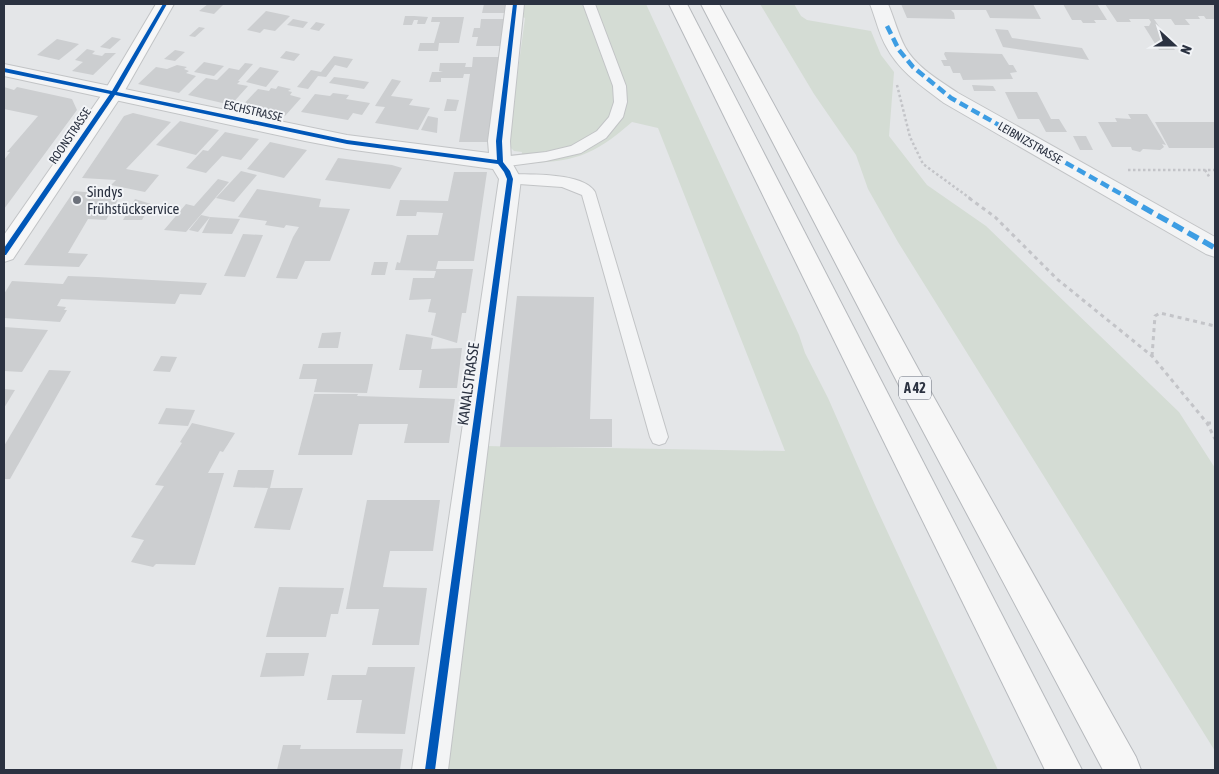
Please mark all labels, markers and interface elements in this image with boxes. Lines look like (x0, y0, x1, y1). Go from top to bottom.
north arrow (1149, 20, 1199, 70)
text: N (1177, 43, 1195, 56)
street label: ESCHSTRASSE (222, 97, 284, 125)
street label: ROONSTRASSE (46, 105, 94, 167)
street label: LEIBNIZSTRASSE (996, 119, 1064, 167)
place label: Sindys Frühstückservice (87, 183, 179, 217)
marker: Sindys Frühstückservice (71, 194, 83, 206)
street label: KANALSTRASSE (454, 341, 482, 426)
road number: A 42 (899, 376, 931, 399)

